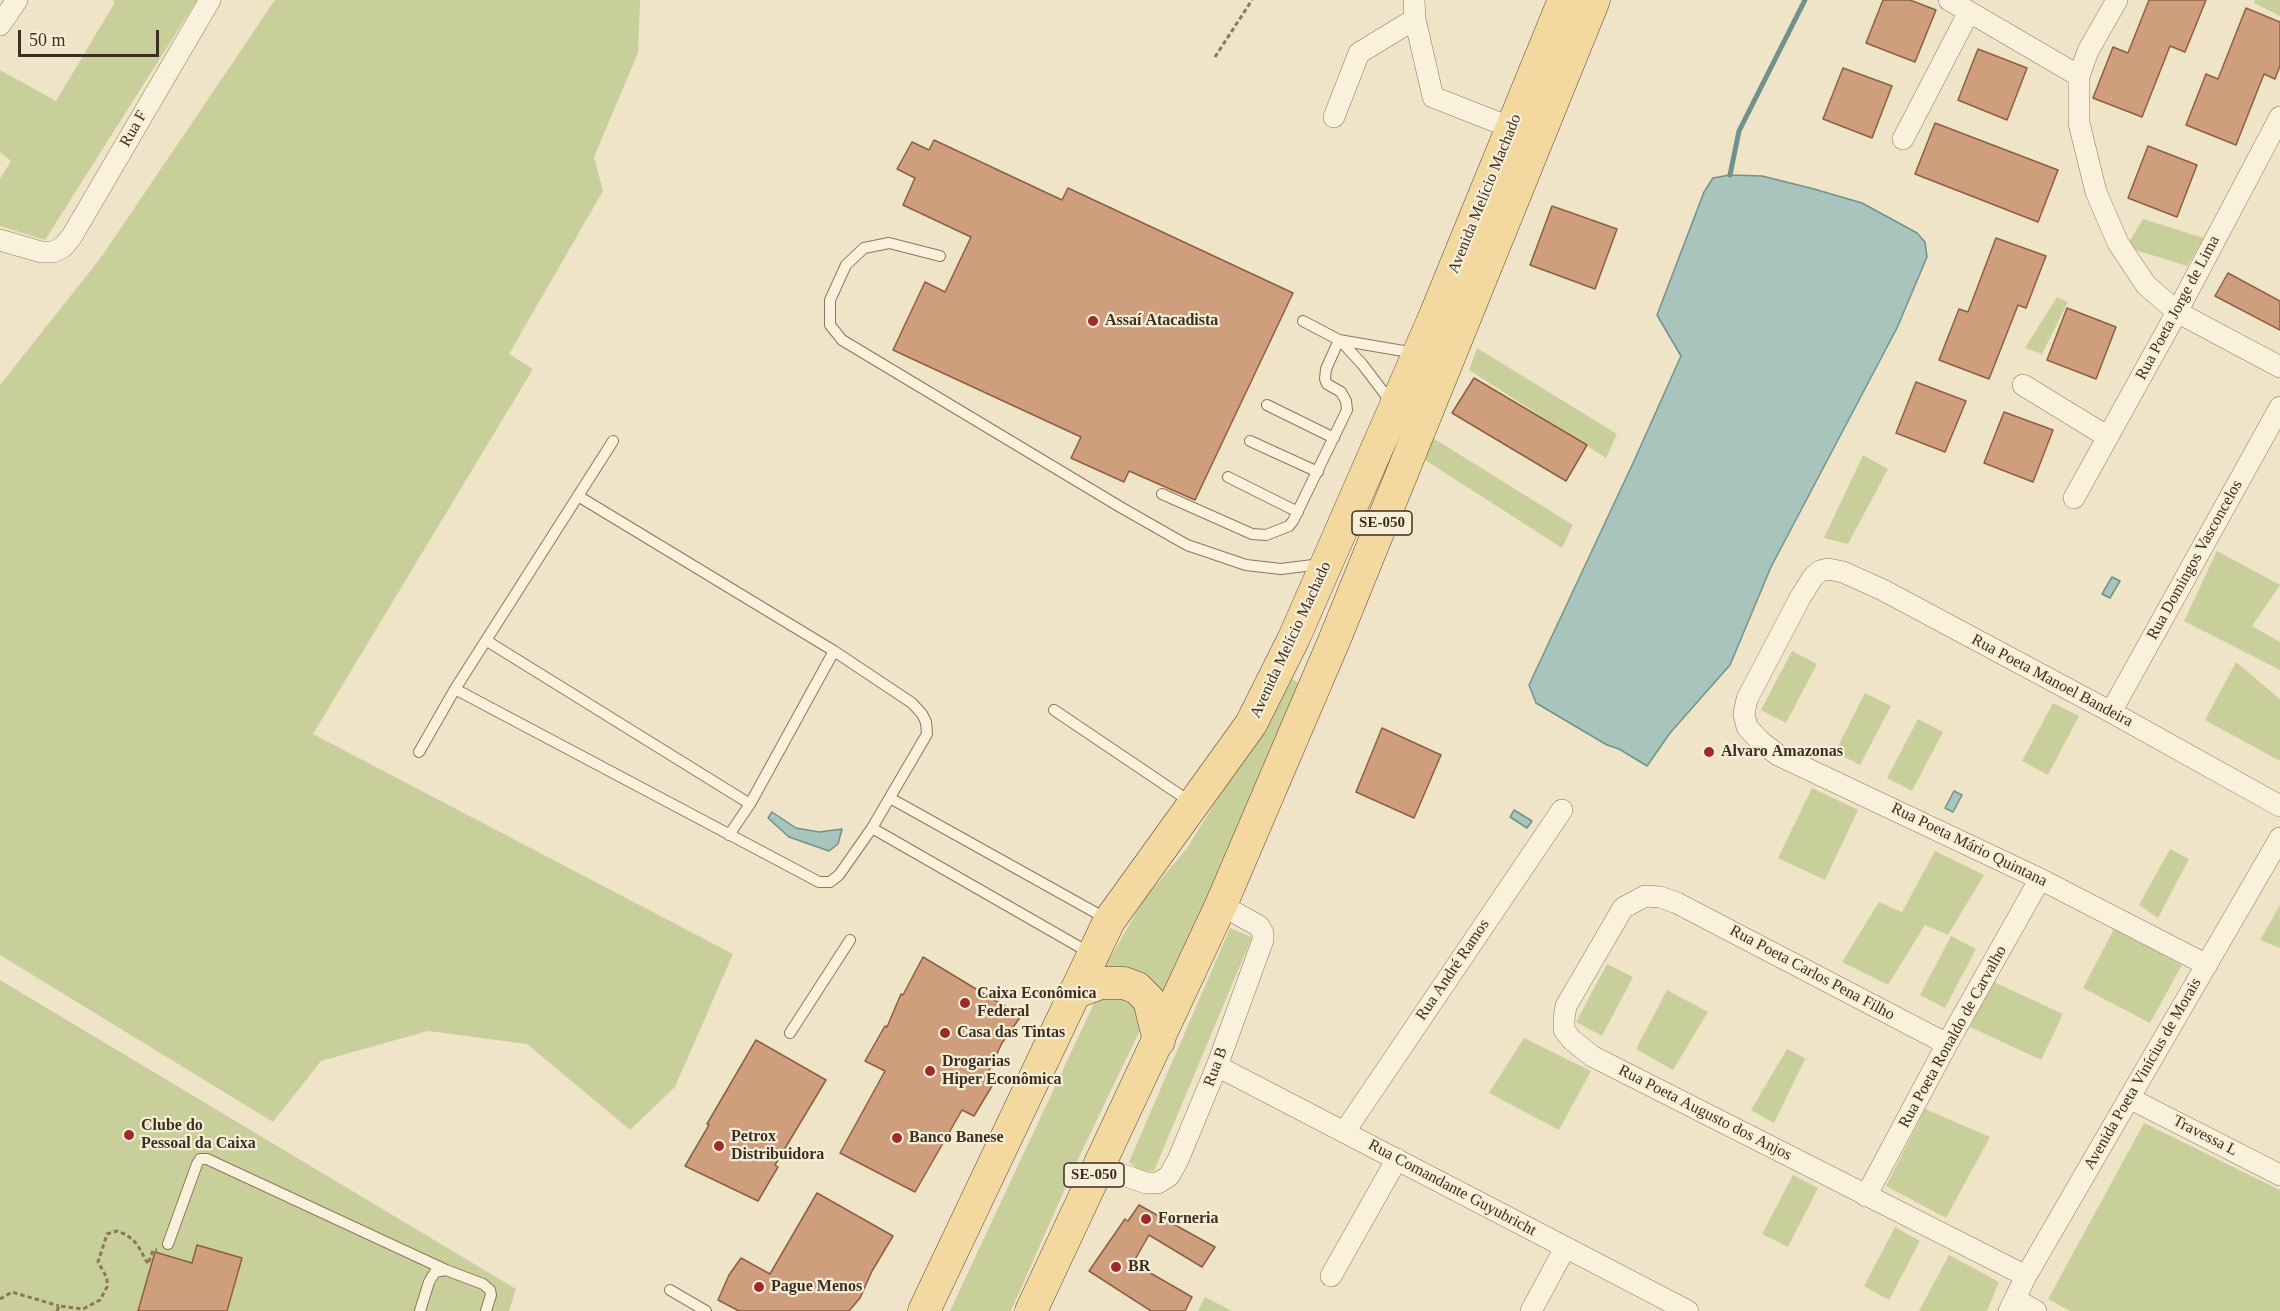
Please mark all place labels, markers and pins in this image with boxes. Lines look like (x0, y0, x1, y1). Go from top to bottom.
place label: Assaí Atacadista (1105, 311, 1218, 331)
marker: Assaí Atacadista (1086, 314, 1100, 328)
place label: Alvaro Amazonas (1721, 742, 1843, 762)
marker: Alvaro Amazonas (1702, 745, 1716, 759)
place label: Caixa Econômica Federal (977, 984, 1097, 1022)
marker: Caixa Econômica Federal (958, 996, 972, 1010)
place label: Casa das Tintas (957, 1023, 1065, 1043)
marker: Casa das Tintas (938, 1026, 952, 1040)
place label: Drogarias Hiper Econômica (942, 1052, 1062, 1090)
marker: Drogarias Hiper Econômica (923, 1064, 937, 1078)
place label: Clube do Pessoal da Caixa (141, 1116, 256, 1154)
place label: Petrox Distribuidora (731, 1127, 824, 1165)
marker: Clube do Pessoal da Caixa (122, 1128, 136, 1142)
place label: Banco Banese (909, 1128, 1004, 1148)
marker: Banco Banese (890, 1131, 904, 1145)
marker: Petrox Distribuidora (712, 1139, 726, 1153)
place label: Forneria (1158, 1209, 1218, 1229)
marker: Forneria (1139, 1212, 1153, 1226)
place label: BR (1128, 1257, 1150, 1277)
marker: BR (1109, 1260, 1123, 1274)
place label: Pague Menos (771, 1277, 862, 1297)
marker: Pague Menos (752, 1280, 766, 1294)

